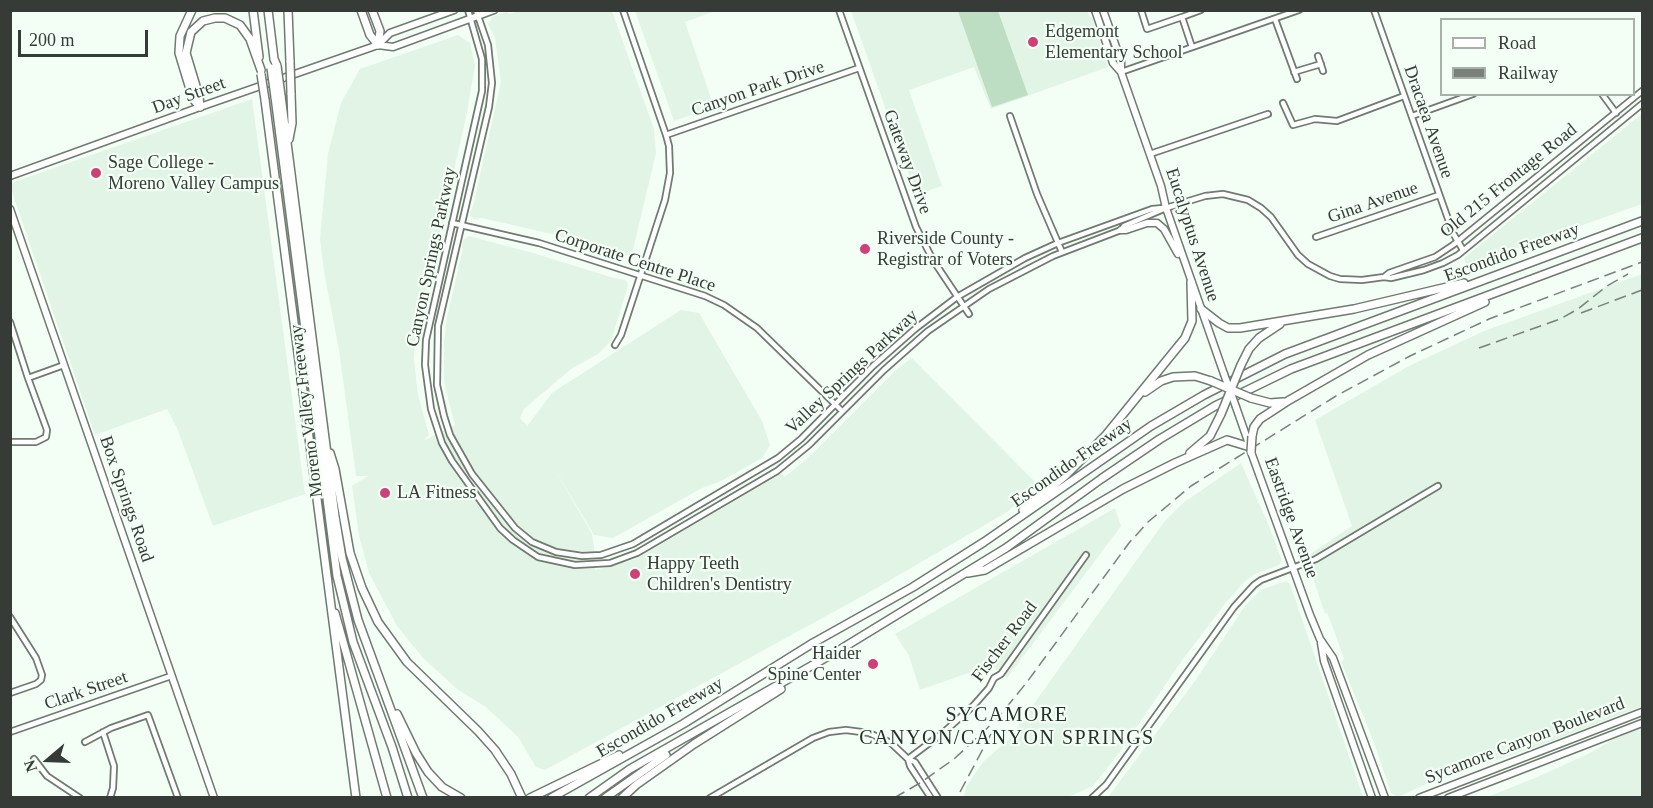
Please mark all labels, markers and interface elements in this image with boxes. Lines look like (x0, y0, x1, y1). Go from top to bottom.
scale bar (21, 18, 152, 56)
legend (1440, 18, 1635, 96)
place label: Edgemont Elementary School (1045, 21, 1182, 63)
text: 200 m (29, 30, 75, 50)
text: Road (1498, 33, 1536, 53)
marker: Edgemont Elementary School (1026, 35, 1040, 49)
street label: Canyon Park Drive (689, 56, 827, 122)
street label: Dracaea Avenue (1399, 63, 1457, 181)
text: Railway (1498, 63, 1558, 83)
street label: Day Street (149, 73, 229, 119)
street label: Gateway Drive (878, 107, 936, 217)
street label: Old 215 Frontage Road (1436, 119, 1582, 243)
place label: Sage College - Moreno Valley Campus (108, 152, 279, 195)
street label: Canyon Springs Parkway (402, 165, 462, 349)
marker: Sage College - Moreno Valley Campus (89, 166, 103, 180)
street label: Eucalyptus Avenue (1160, 166, 1224, 304)
street label: Gina Avenue (1325, 177, 1421, 229)
street label: Escondido Freeway (1441, 218, 1583, 288)
street label: Corporate Centre Place (552, 225, 718, 297)
place label: Riverside County - Registrar of Voters (877, 228, 1014, 270)
marker: Riverside County - Registrar of Voters (858, 242, 872, 256)
street label: Valley Springs Parkway (781, 305, 923, 439)
street label: Moreno Valley Freeway (286, 323, 328, 499)
street label: Escondido Freeway (1007, 413, 1137, 513)
street label: Box Springs Road (94, 433, 158, 565)
street label: Eastridge Avenue (1259, 455, 1323, 581)
place label: LA Fitness (397, 482, 477, 504)
marker: LA Fitness (378, 486, 392, 500)
place label: Happy Teeth Children's Dentistry (647, 553, 792, 596)
marker: Happy Teeth Children's Dentistry (628, 567, 642, 581)
street label: Fischer Road (968, 597, 1042, 687)
place label: Haider Spine Center (768, 643, 861, 686)
marker: Haider Spine Center (866, 657, 880, 671)
street label: Clark Street (42, 667, 130, 715)
street label: Escondido Freeway (593, 673, 727, 763)
street label: Sycamore Canyon Boulevard (1422, 693, 1628, 789)
district label: SYCAMORE CANYON/CANYON SPRINGS (859, 704, 1155, 751)
north arrow (18, 730, 78, 790)
text: N (21, 758, 40, 774)

